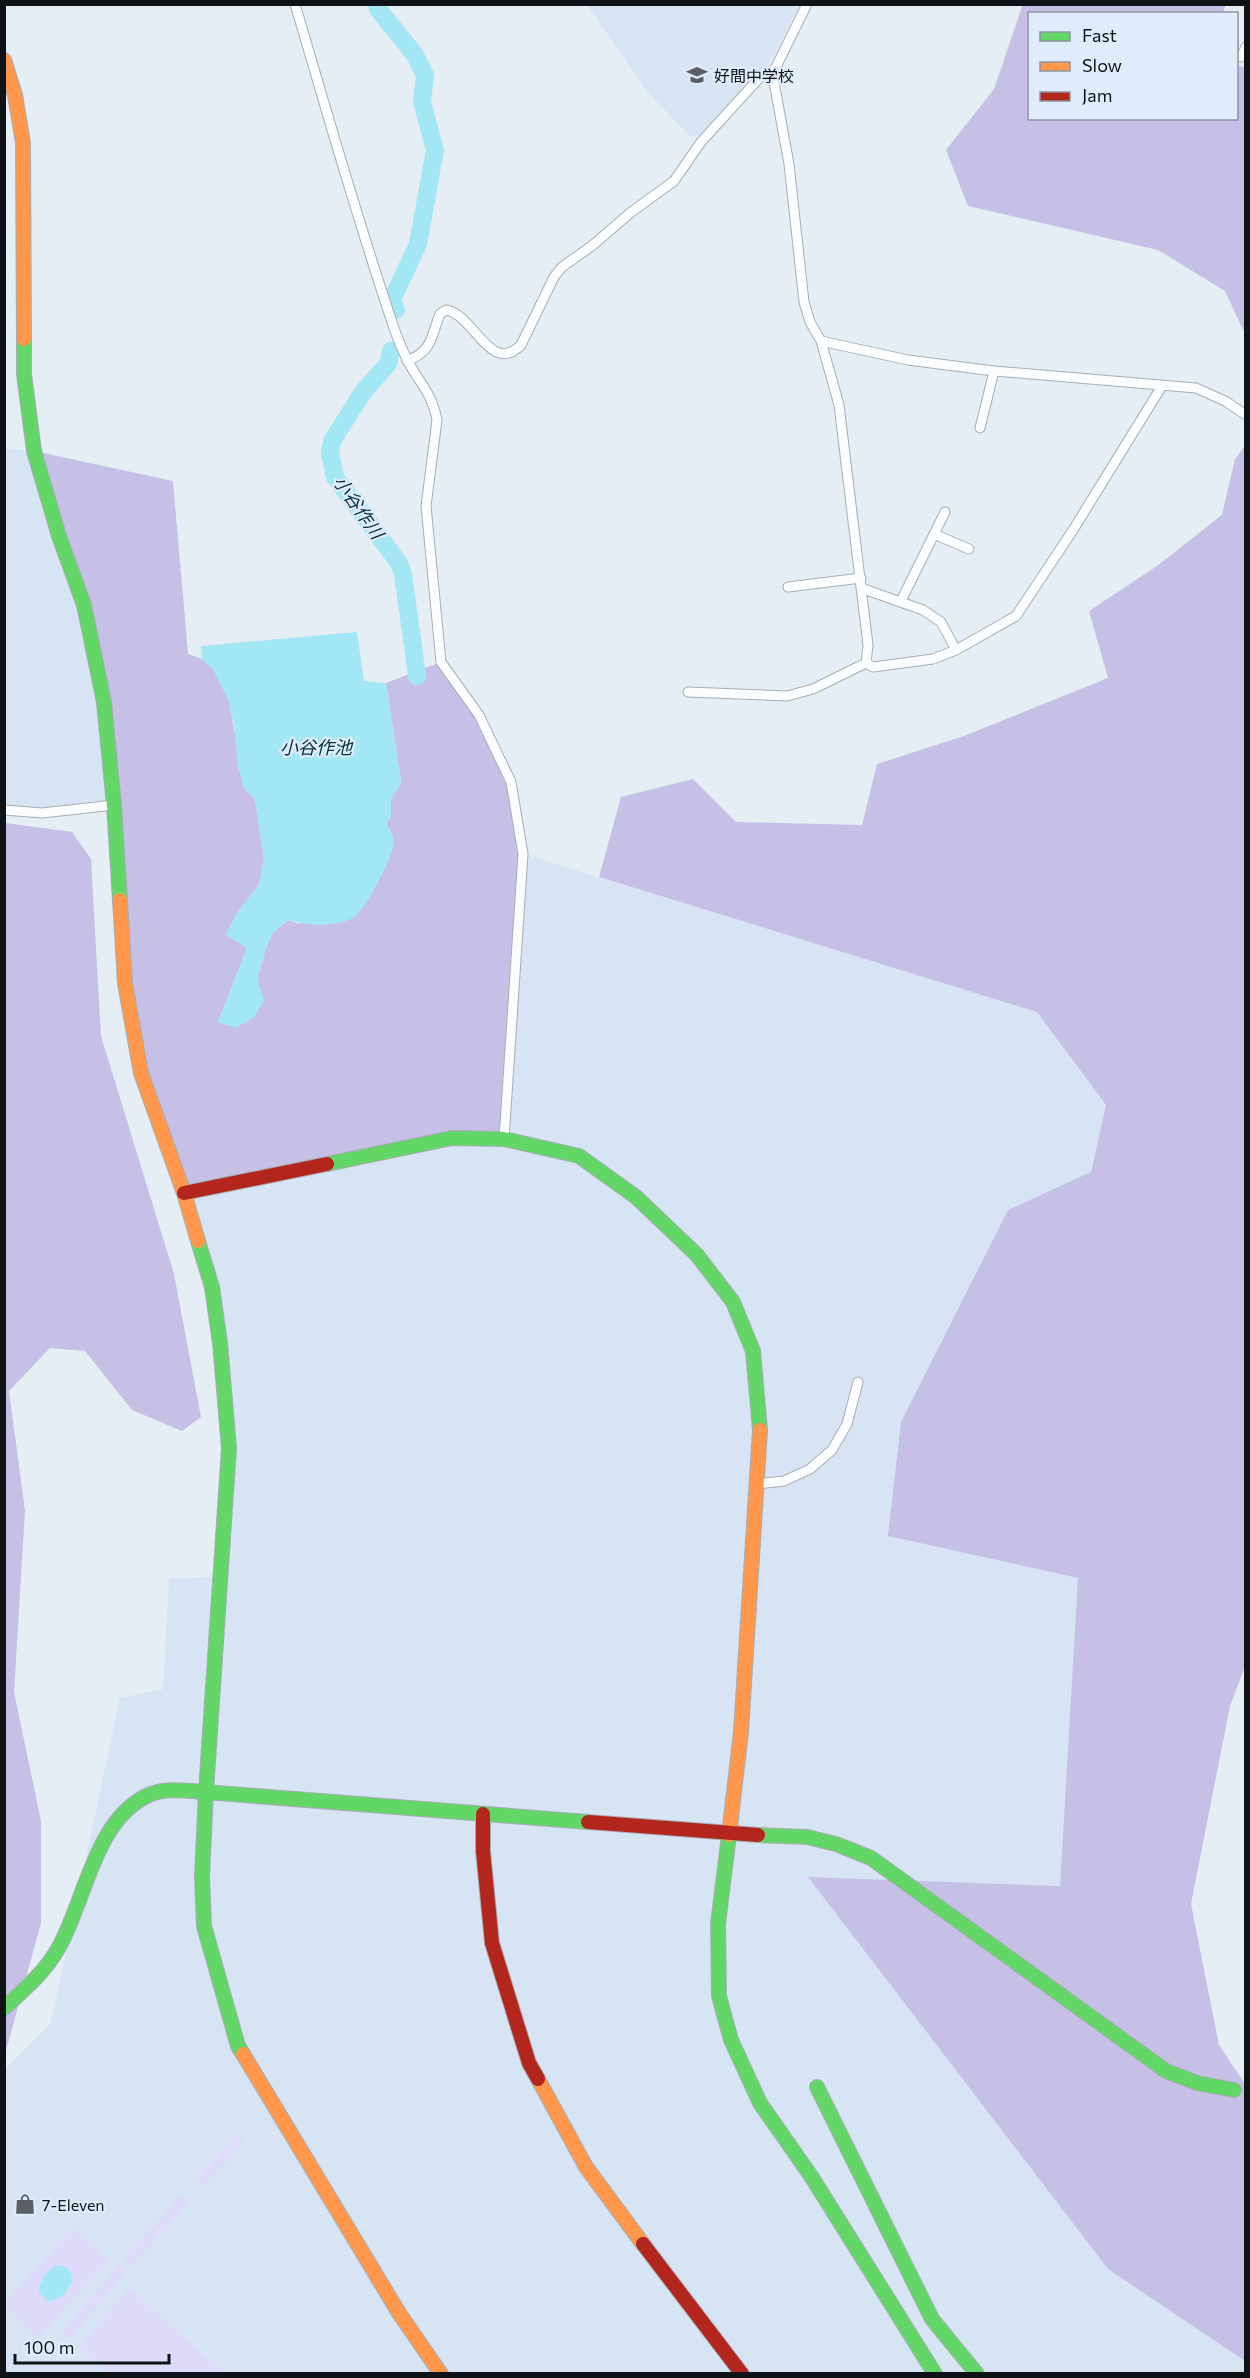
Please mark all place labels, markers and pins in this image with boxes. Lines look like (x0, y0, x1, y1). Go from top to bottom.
school or university icon: 好間中学校 (685, 63, 709, 87)
place label: 好間中学校 (714, 66, 794, 85)
shop icon: 7-Eleven (13, 2192, 37, 2216)
place label: 7-Eleven (42, 2195, 105, 2214)

